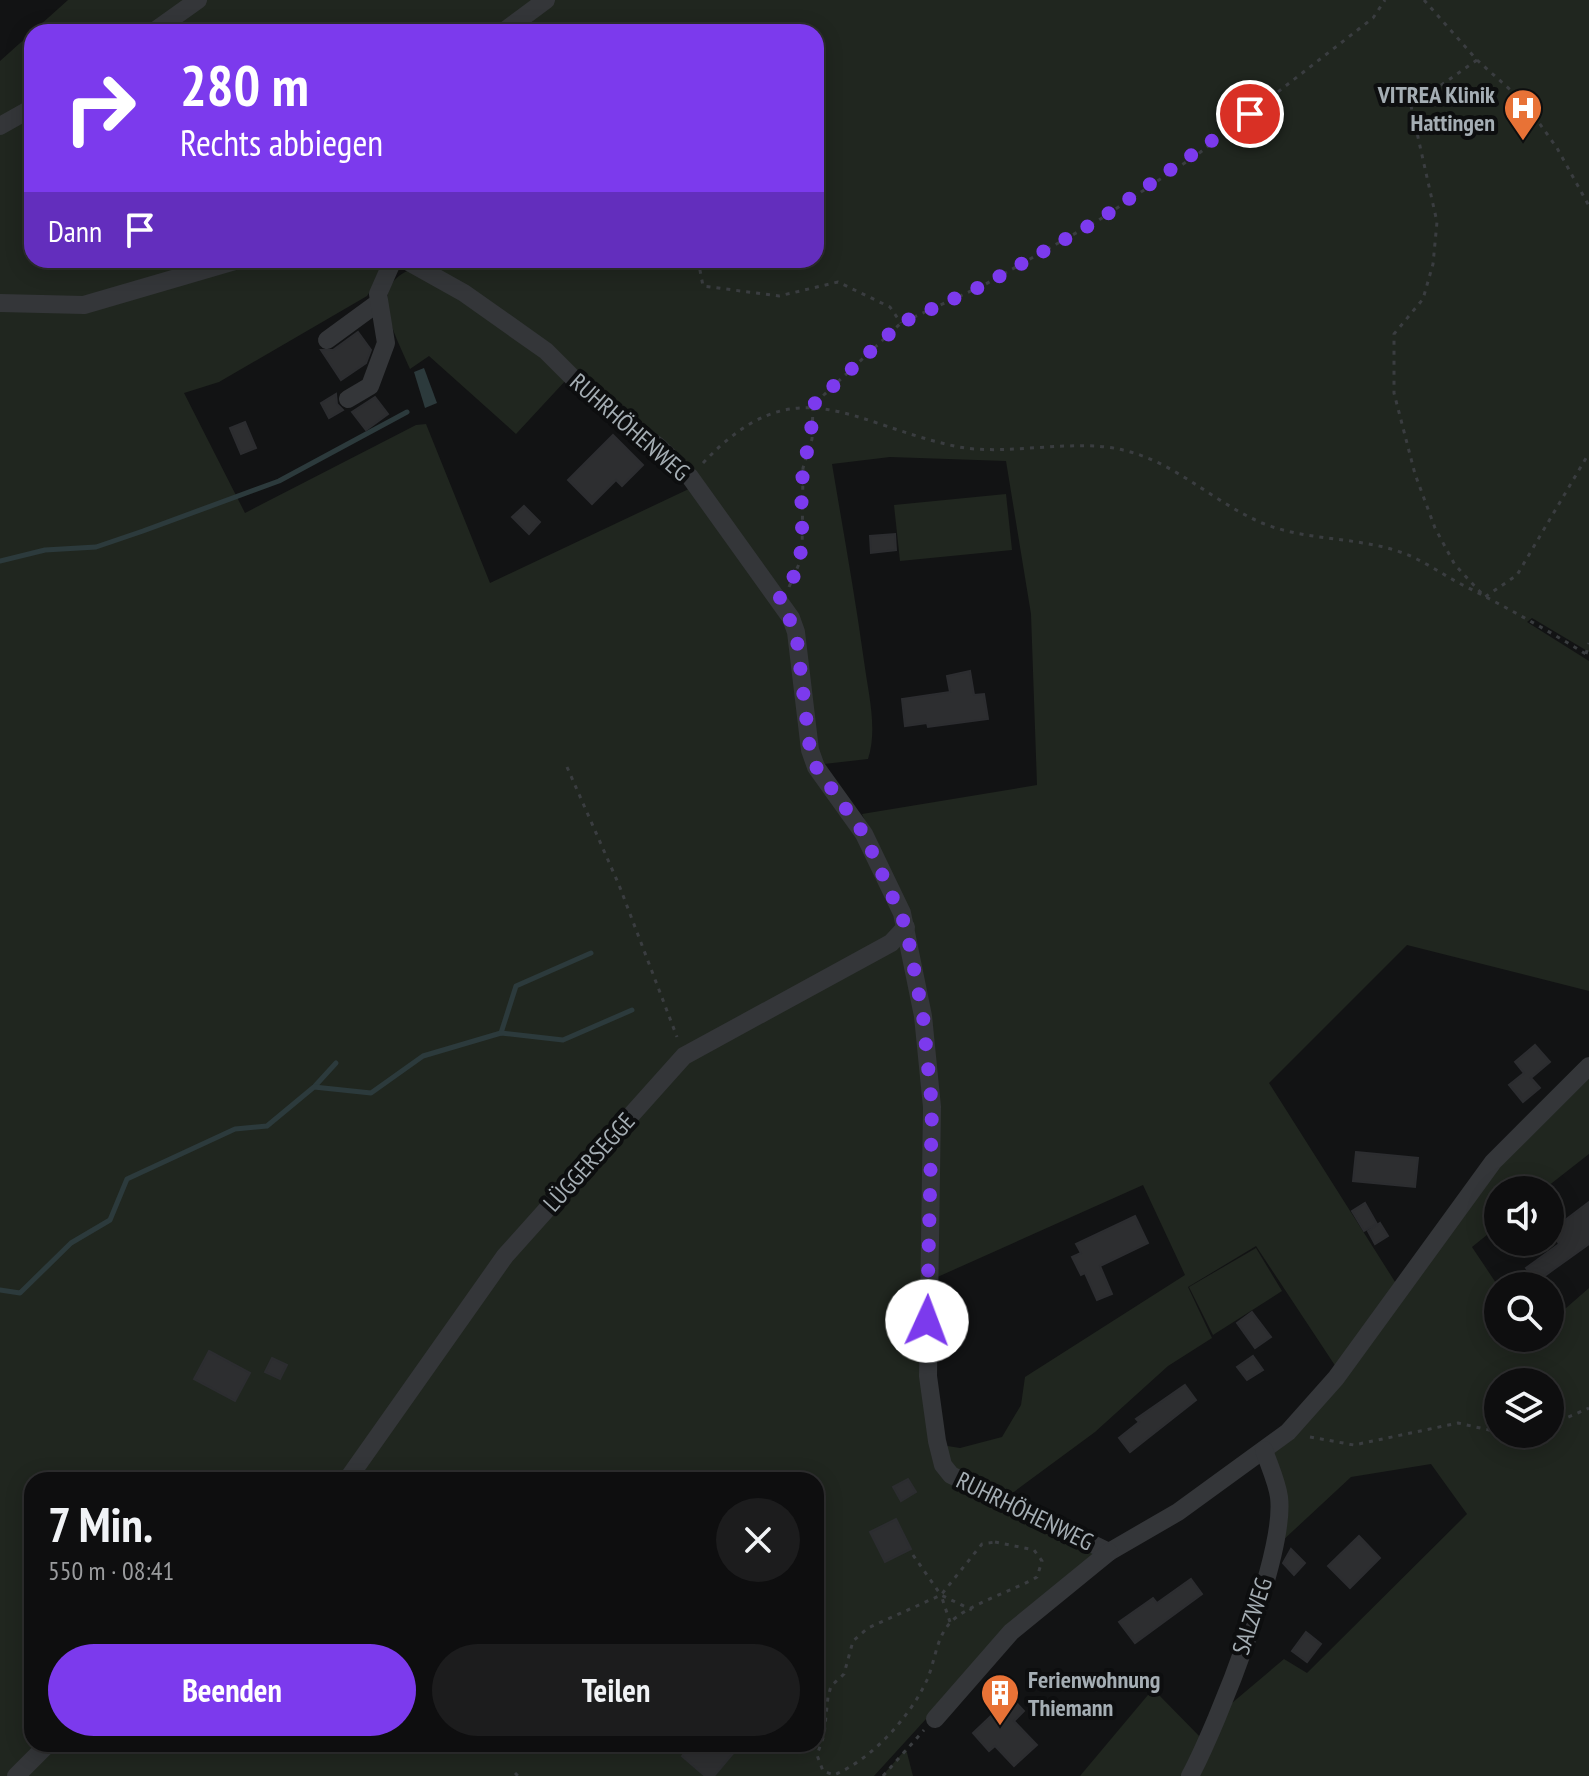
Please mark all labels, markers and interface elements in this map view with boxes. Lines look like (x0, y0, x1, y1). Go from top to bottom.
text: 280 m (180, 49, 309, 121)
icon: right (48, 56, 152, 160)
place label: VITREA Klinik Hattingen (1377, 79, 1495, 138)
pin (1216, 80, 1284, 148)
hospital icon: VITREA Klinik Hattingen (1502, 87, 1544, 142)
icon: arrive (1228, 92, 1272, 136)
text: Rechts abbiegen (180, 119, 383, 166)
icon: arrive (118, 208, 162, 252)
text: Dann (48, 211, 102, 250)
street label: RUHRHÖHENWEG (564, 367, 696, 487)
street label: LÜGGERSEGGE (537, 1106, 641, 1218)
map controls (1484, 1176, 1564, 1448)
button: sound (1484, 1176, 1564, 1256)
button: search (1484, 1272, 1564, 1352)
position arrow (885, 1279, 969, 1363)
button: layers (1484, 1368, 1564, 1448)
street label: RUHRHÖHENWEG (951, 1464, 1099, 1558)
text: 7 Min. (48, 1493, 153, 1555)
button: close (716, 1498, 800, 1582)
text: 550 m · 08:41 (48, 1554, 174, 1587)
street label: SALZWEG (1225, 1574, 1279, 1658)
button: Beenden (48, 1644, 416, 1736)
button: Teilen (432, 1644, 800, 1736)
place label: Ferienwohnung Thiemann (1028, 1664, 1160, 1723)
building icon: Ferienwohnung Thiemann (979, 1672, 1021, 1727)

